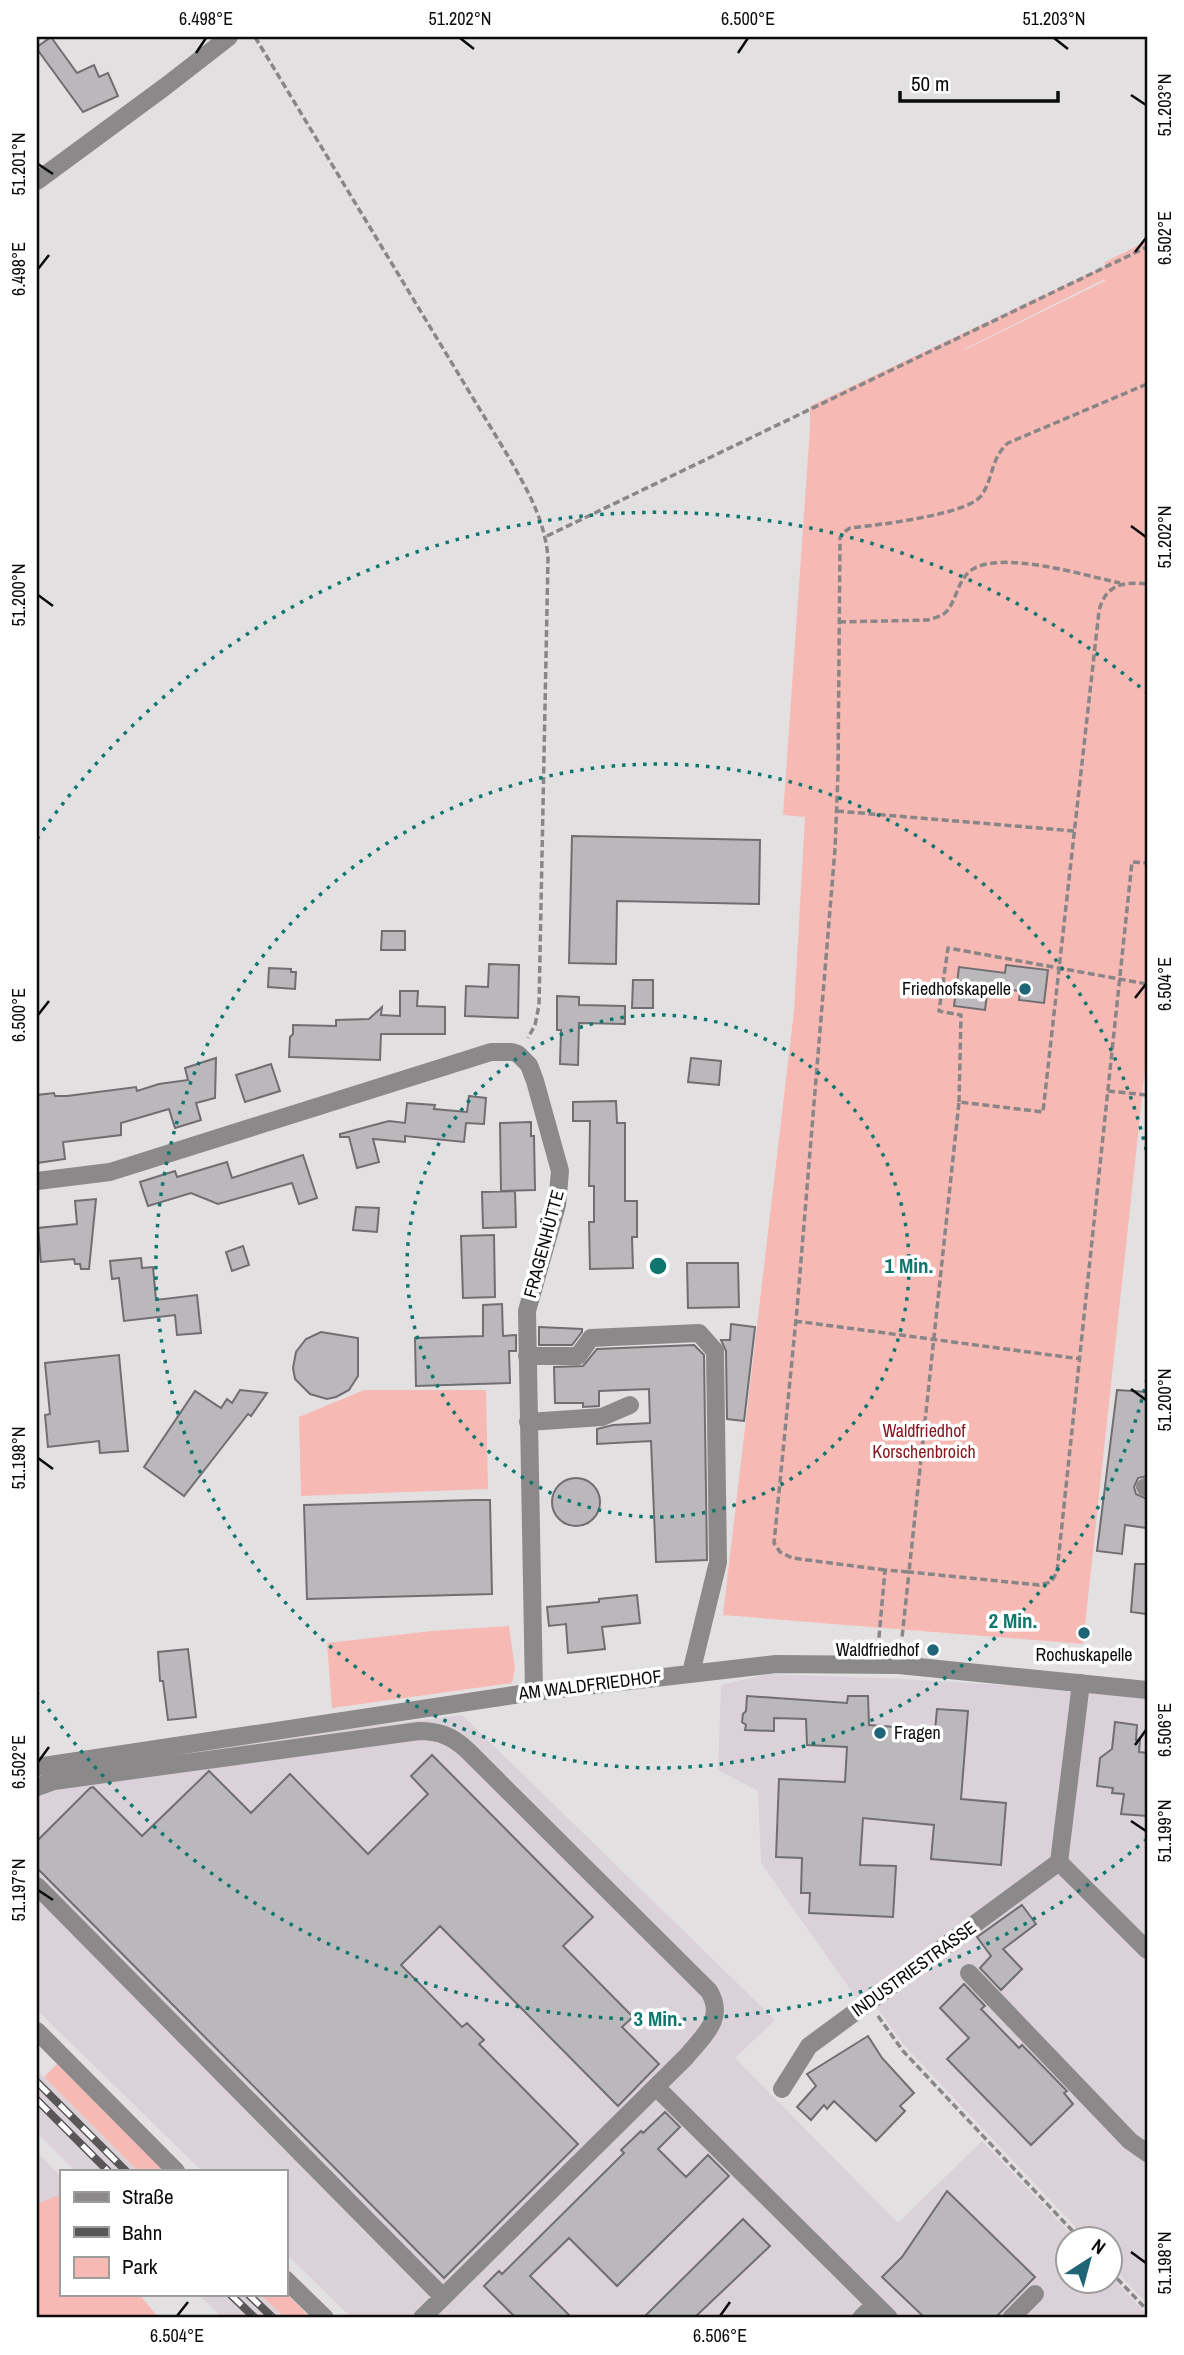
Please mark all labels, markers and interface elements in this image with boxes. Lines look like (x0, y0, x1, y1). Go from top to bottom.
text: 6.498°E (179, 6, 233, 31)
text: 51.202°N (429, 6, 492, 31)
text: 6.500°E (721, 6, 775, 31)
text: 51.203°N (1023, 6, 1086, 31)
scale bar (900, 60, 1058, 104)
text: 50 m (911, 69, 949, 98)
text: 51.203°N (1152, 74, 1177, 137)
text: 51.201°N (6, 133, 31, 196)
text: 6.502°E (1152, 211, 1177, 265)
text: 6.498°E (6, 242, 31, 296)
text: 51.202°N (1152, 506, 1177, 569)
text: 51.200°N (6, 564, 31, 627)
text: 6.504°E (1152, 957, 1177, 1011)
place label: Friedhofskapelle (902, 976, 1011, 1001)
marker: Friedhofskapelle (1017, 981, 1033, 997)
text: 6.500°E (6, 988, 31, 1042)
street label: FRAGENHÜTTE (517, 1187, 570, 1301)
text: 1 Min. (885, 1251, 933, 1280)
centre of rings (646, 1254, 670, 1278)
text: 51.200°N (1152, 1369, 1177, 1432)
park label: Waldfriedhof Korschenbroich (872, 1418, 976, 1464)
text: 51.198°N (6, 1427, 31, 1490)
text: 2 Min. (989, 1606, 1037, 1635)
marker: Rochuskapelle (1076, 1625, 1092, 1641)
place label: Waldfriedhof (836, 1637, 920, 1662)
marker: Waldfriedhof (925, 1642, 941, 1658)
place label: Rochuskapelle (1036, 1642, 1132, 1667)
street label: AM WALDFRIEDHOF (516, 1663, 663, 1706)
text: 6.506°E (1152, 1703, 1177, 1757)
place label: Fragen (894, 1720, 941, 1745)
marker: Fragen (872, 1725, 888, 1741)
text: 6.502°E (6, 1735, 31, 1789)
text: 51.199°N (1152, 1800, 1177, 1863)
text: 51.197°N (6, 1859, 31, 1922)
street label: INDUSTRIESTRASSE (846, 1915, 981, 2022)
text: 3 Min. (634, 2004, 682, 2033)
legend (60, 2170, 287, 2296)
text: Straße (122, 2182, 174, 2211)
text: Bahn (122, 2218, 162, 2247)
north arrow (1054, 2226, 1124, 2296)
text: N (1087, 2232, 1111, 2260)
text: 51.198°N (1152, 2232, 1177, 2295)
text: Park (122, 2252, 158, 2281)
text: 6.504°E (150, 2323, 204, 2348)
text: 6.506°E (693, 2323, 747, 2348)

